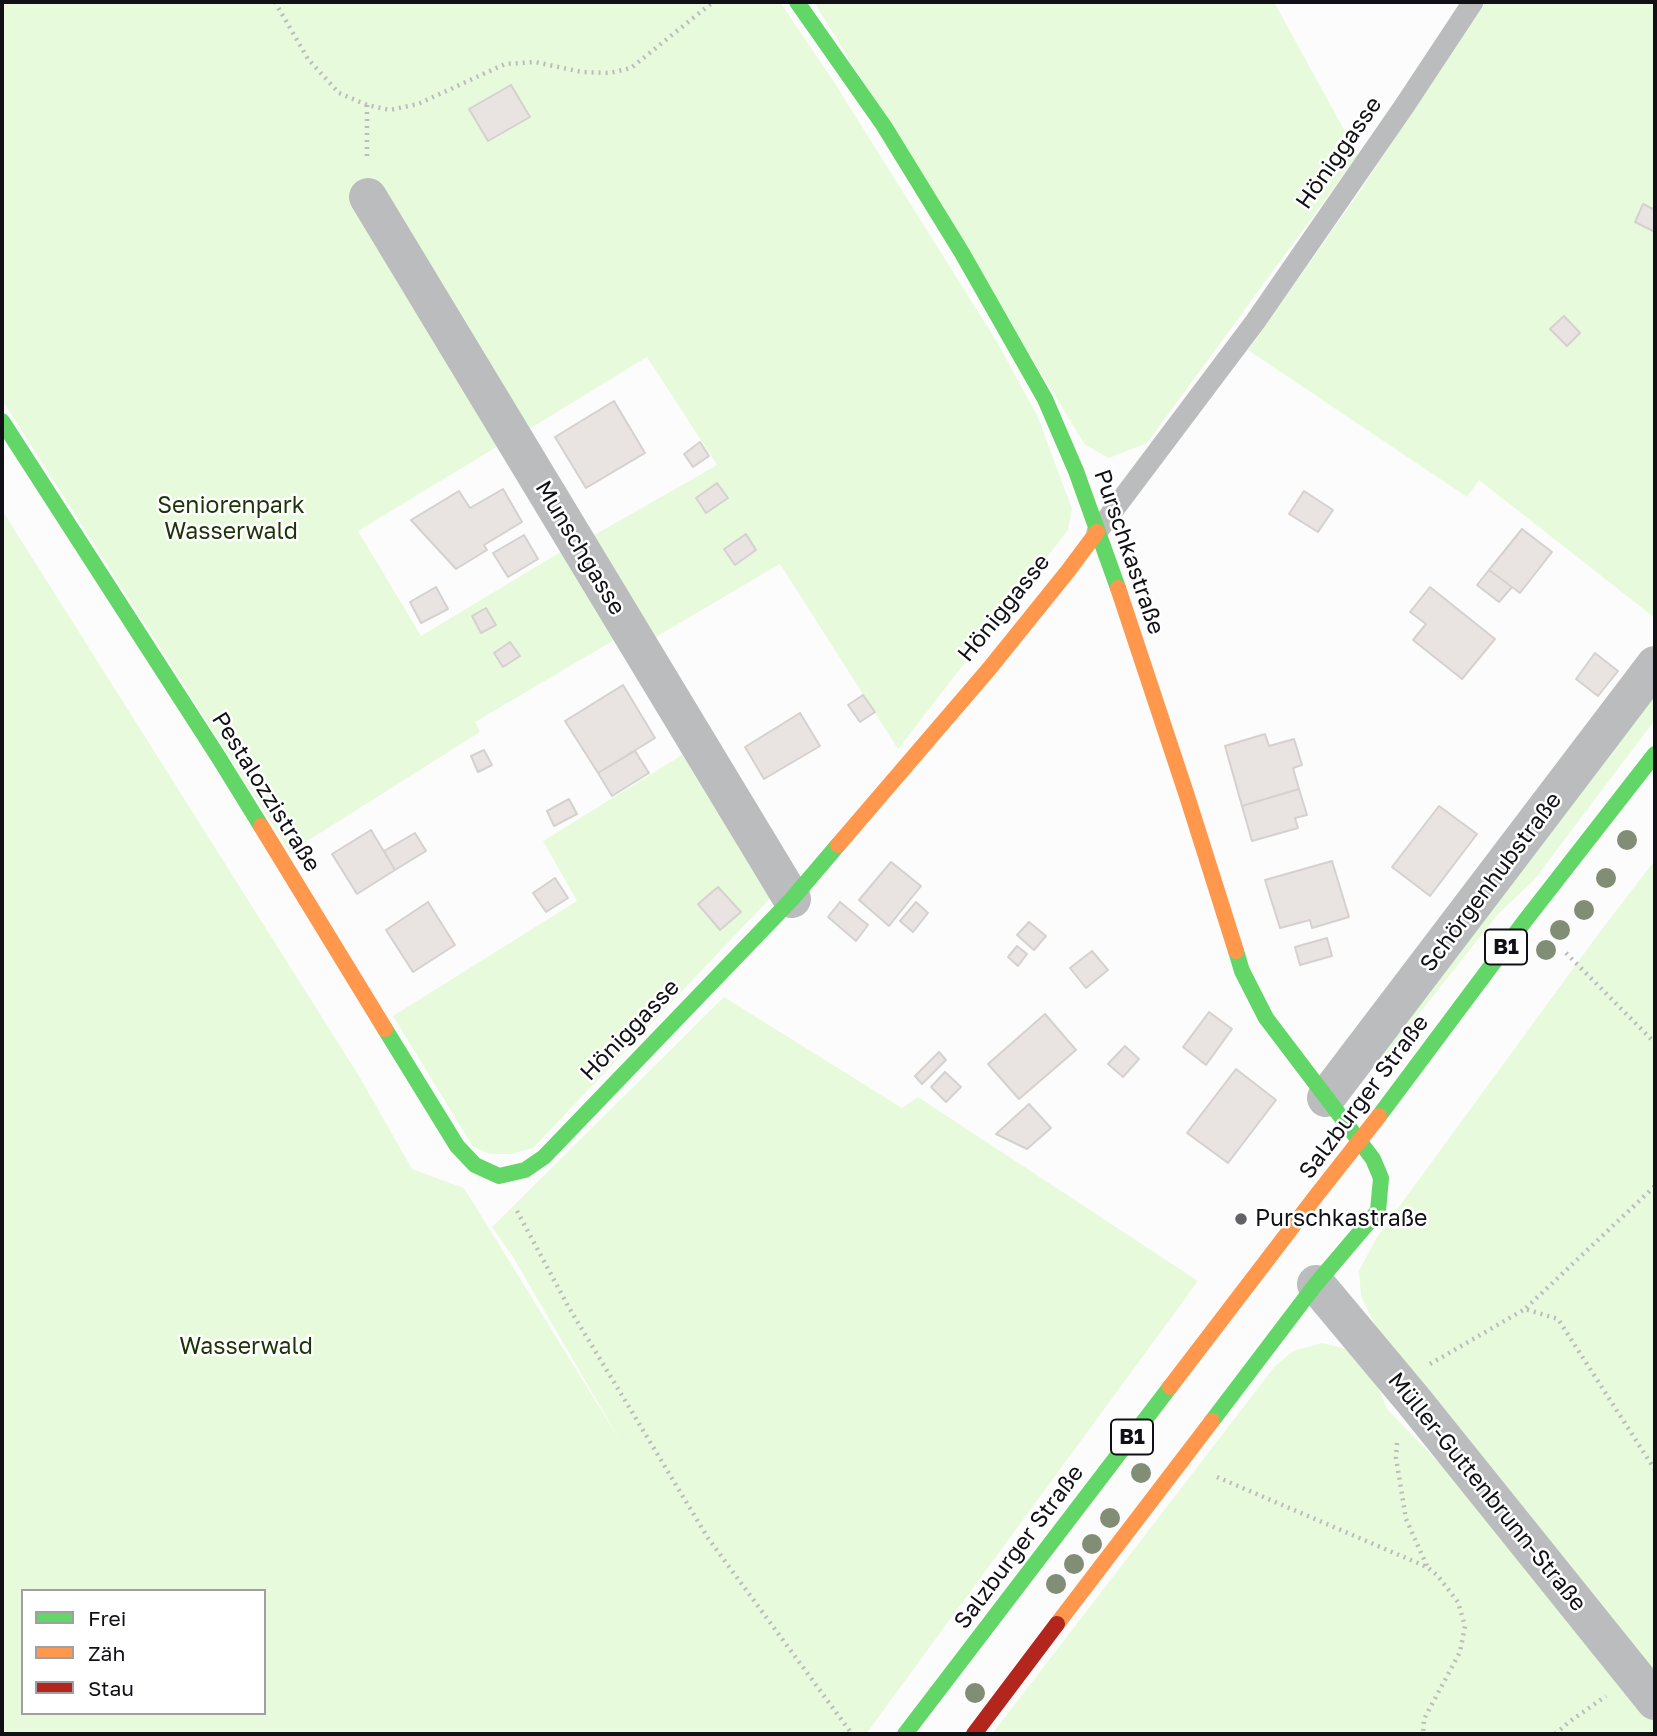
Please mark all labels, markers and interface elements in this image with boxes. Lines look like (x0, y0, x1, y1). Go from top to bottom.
street label: Höniggasse (1290, 92, 1388, 214)
street label: Purschkastraße (1088, 466, 1170, 638)
street label: Munschgasse (529, 476, 631, 620)
park label: Seniorenpark Wasserwald (157, 492, 305, 546)
street label: Höniggasse (952, 549, 1056, 667)
street label: Pestalozzistraße (206, 707, 326, 877)
street label: Schörgenhubstraße (1415, 787, 1567, 977)
road number: B1 (1485, 930, 1527, 964)
street label: Höniggasse (575, 973, 685, 1087)
street label: Salzburger Straße (1293, 1010, 1435, 1184)
place label: Purschkastraße (1255, 1205, 1427, 1233)
marker: Purschkastraße (1233, 1211, 1249, 1227)
park label: Wasserwald (179, 1333, 313, 1361)
street label: Müller-Guttenbrunn-Straße (1382, 1367, 1592, 1617)
road number: B1 (1111, 1420, 1153, 1454)
street label: Salzburger Straße (948, 1460, 1090, 1634)
legend (21, 1589, 266, 1715)
text: Frei (88, 1605, 126, 1631)
text: Zäh (88, 1640, 125, 1666)
text: Stau (88, 1675, 134, 1701)

